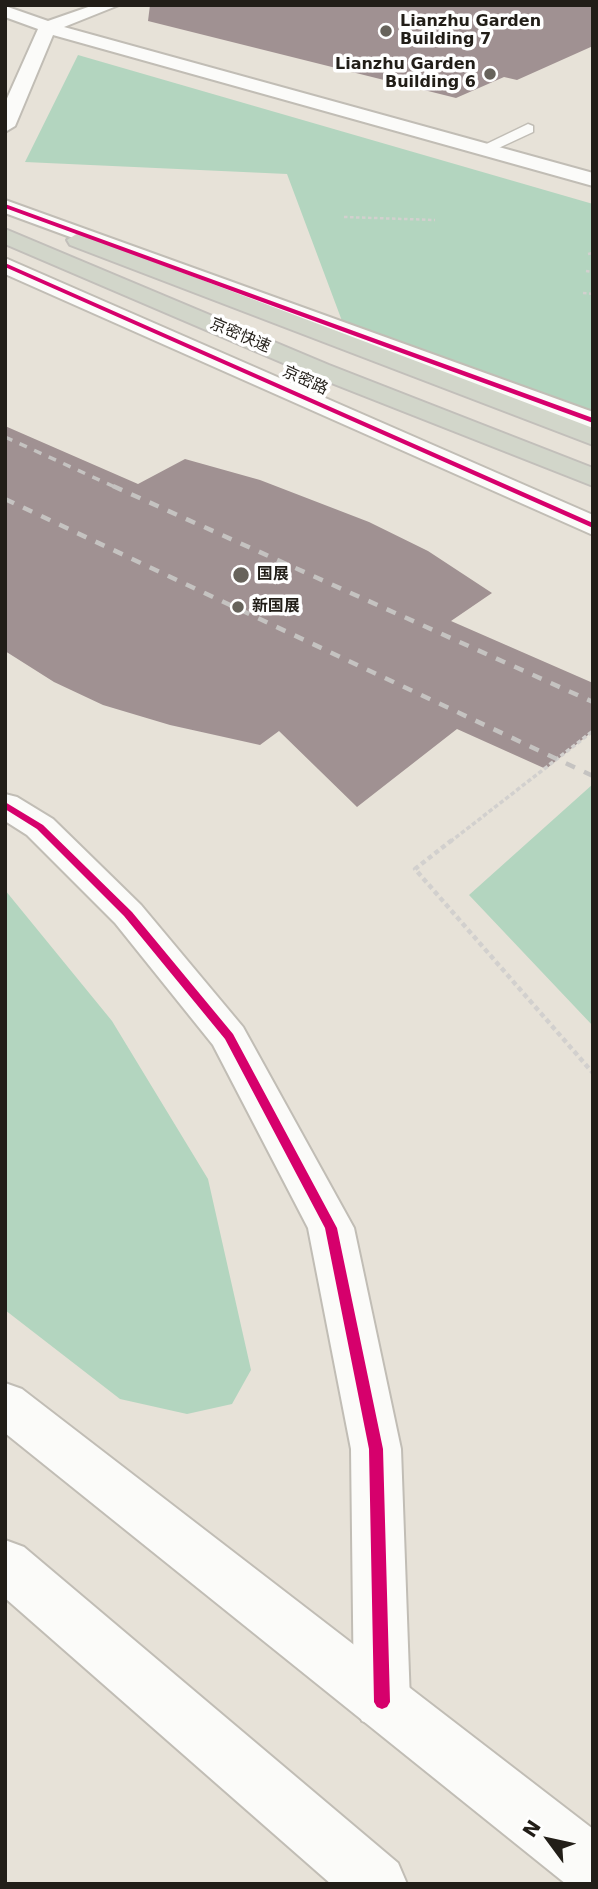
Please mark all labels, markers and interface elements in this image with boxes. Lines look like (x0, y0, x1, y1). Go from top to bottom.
place label: Lianzhu Garden Building 7 (400, 12, 541, 50)
marker: Lianzhu Garden Building 7 (378, 23, 394, 39)
place label: Lianzhu Garden Building 6 (335, 55, 476, 93)
marker: Lianzhu Garden Building 6 (482, 66, 498, 82)
street label: 京密快速 (207, 315, 273, 357)
street label: 京密路 (279, 362, 331, 400)
marker: 国展 (231, 565, 251, 585)
place label: 国展 (257, 565, 289, 585)
place label: 新国展 (252, 597, 300, 617)
marker: 新国展 (230, 599, 246, 615)
north arrow (514, 1805, 584, 1875)
text: N (518, 1816, 545, 1841)

